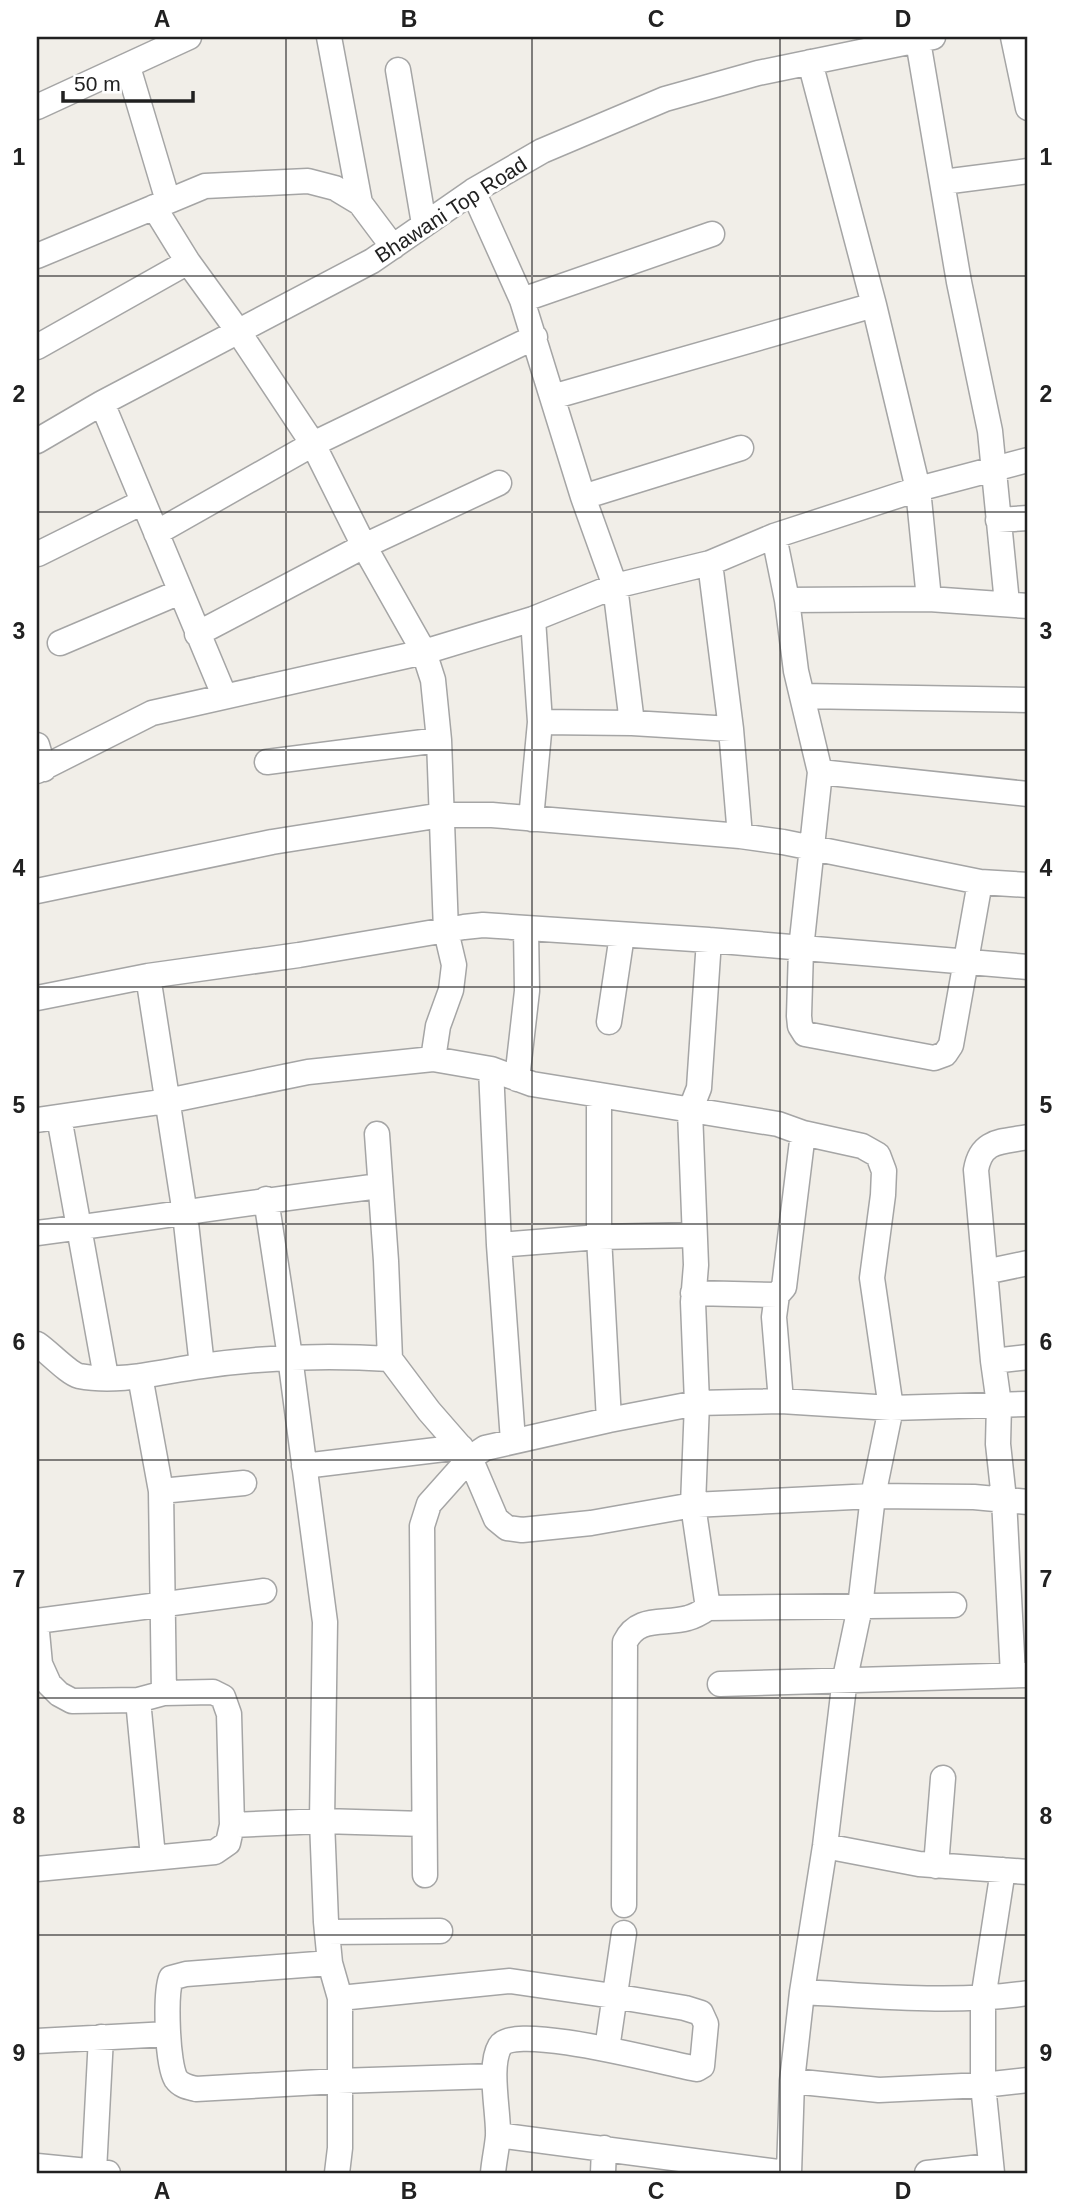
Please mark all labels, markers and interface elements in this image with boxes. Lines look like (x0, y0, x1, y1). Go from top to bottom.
text: A (154, 6, 170, 32)
text: B (401, 6, 417, 32)
text: C (648, 6, 664, 32)
text: D (895, 6, 911, 32)
scale bar (63, 60, 192, 104)
text: 50 m (74, 72, 121, 95)
text: 1 (13, 144, 26, 170)
text: 1 (1040, 144, 1053, 170)
street label: Bhawani Top Road (371, 152, 531, 267)
text: 2 (13, 381, 25, 407)
text: 2 (1040, 381, 1052, 407)
text: 3 (13, 618, 25, 644)
text: 3 (1040, 618, 1052, 644)
text: 4 (13, 855, 26, 881)
text: 4 (1040, 855, 1053, 881)
text: 5 (13, 1092, 26, 1118)
text: 5 (1040, 1092, 1053, 1118)
text: 6 (13, 1329, 25, 1355)
text: 6 (1040, 1329, 1052, 1355)
text: 7 (13, 1566, 25, 1592)
text: 7 (1040, 1566, 1052, 1592)
text: 8 (13, 1803, 26, 1829)
text: 8 (1040, 1803, 1053, 1829)
text: 9 (13, 2040, 25, 2066)
text: 9 (1040, 2040, 1052, 2066)
text: A (154, 2178, 170, 2204)
text: B (401, 2178, 417, 2204)
text: C (648, 2178, 664, 2204)
text: D (895, 2178, 911, 2204)

